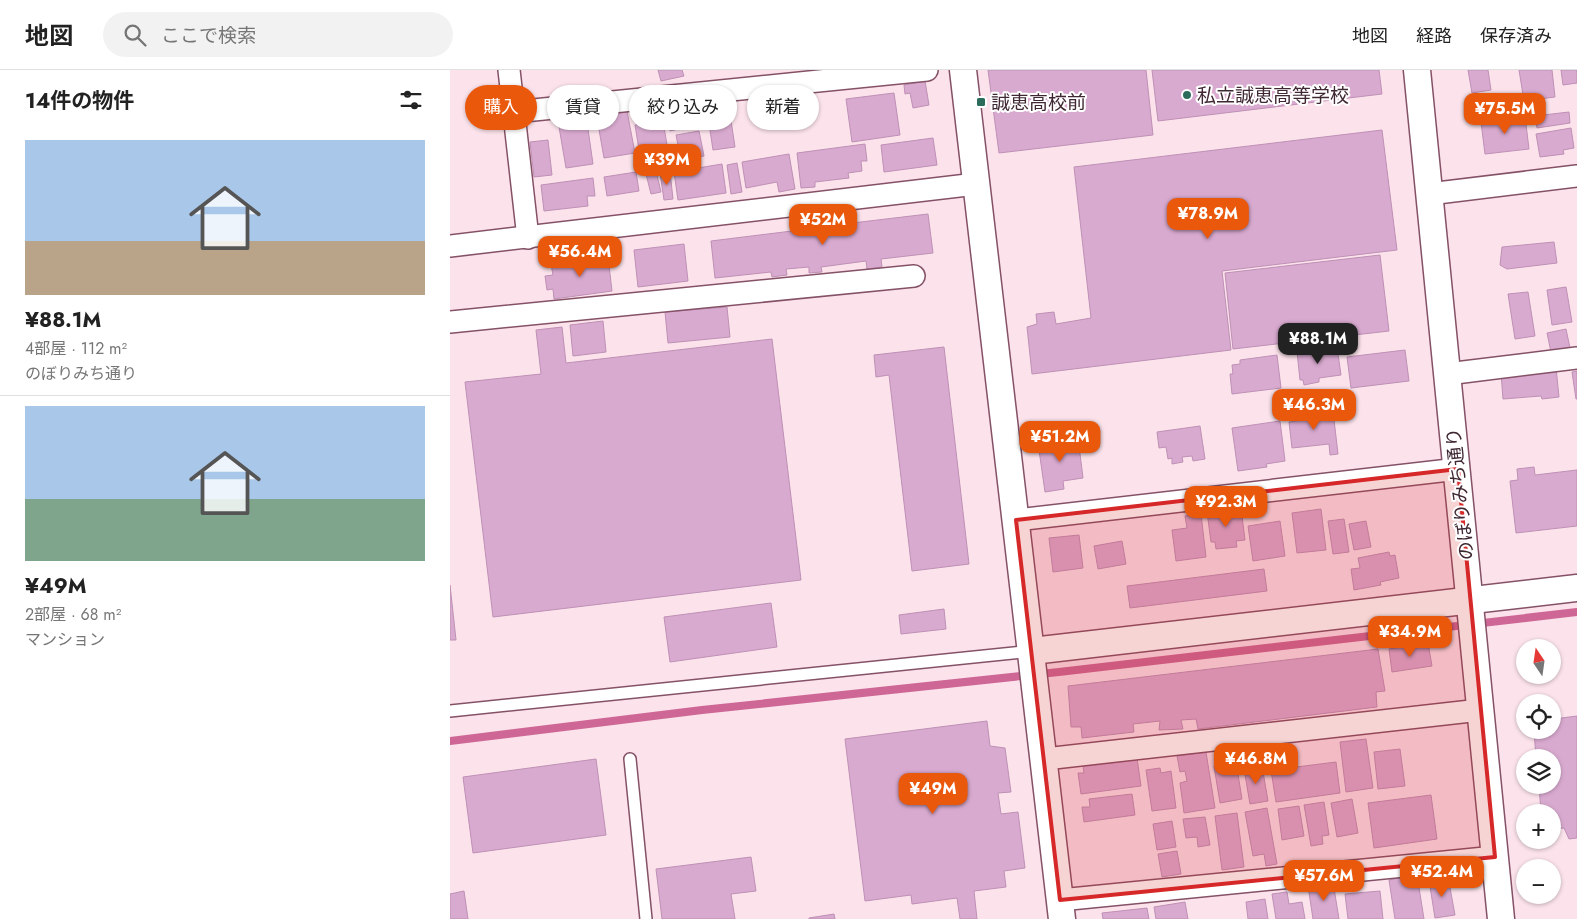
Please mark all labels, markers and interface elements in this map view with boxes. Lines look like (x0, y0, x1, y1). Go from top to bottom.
search box (103, 12, 453, 57)
text: 地図 (25, 18, 73, 53)
icon: search (121, 21, 149, 49)
text: ここで検索 (161, 22, 256, 49)
text: 地図 (1352, 23, 1388, 49)
text: 経路 (1416, 23, 1452, 49)
text: 保存済み (1480, 23, 1552, 49)
place label: 私立誠恵高等学校 (1197, 82, 1349, 109)
chip: 購入 (465, 85, 537, 130)
chip: 賃貸 (547, 85, 619, 130)
chip: 絞り込み (629, 85, 737, 130)
chip: 新着 (747, 85, 819, 130)
text: 14件の物件 (25, 86, 134, 116)
icon: filters (397, 86, 425, 114)
place label: 誠恵高校前 (991, 89, 1086, 116)
marker: 私立誠恵高等学校 (1181, 89, 1193, 101)
pin: ¥75.5M (1464, 92, 1546, 135)
marker: 誠恵高校前 (975, 96, 987, 108)
text: ¥75.5M (1475, 97, 1535, 120)
pin: ¥39M (637, 144, 697, 186)
text: ¥39M (644, 148, 690, 171)
icon: home (180, 173, 270, 263)
pin: ¥78.9M (1167, 198, 1249, 240)
text: ¥78.9M (1178, 202, 1238, 225)
pin: ¥52M (793, 204, 853, 246)
text: ¥52M (800, 208, 846, 231)
pin: ¥56.4M (539, 236, 621, 278)
text: ¥56.4M (549, 240, 611, 263)
text: ¥88.1M (25, 305, 101, 335)
pin: ¥88.1M (1277, 322, 1359, 365)
text: ¥88.1M (1289, 327, 1347, 350)
text: 4部屋 · 112 m² (25, 337, 127, 360)
text: のぼりみち通り (25, 362, 137, 385)
pin: ¥46.3M (1273, 388, 1355, 431)
text: ¥46.3M (1283, 393, 1345, 416)
pin: ¥51.2M (1019, 420, 1101, 463)
text: ¥51.2M (1030, 425, 1090, 448)
street label: のぼりみち通り (1440, 426, 1480, 562)
icon: home (180, 438, 270, 528)
pin: ¥92.3M (1185, 486, 1267, 528)
text: ¥92.3M (1195, 490, 1257, 513)
text: ¥49M (25, 571, 86, 601)
text: 2部屋 · 68 m² (25, 603, 121, 626)
pin: ¥34.9M (1369, 616, 1451, 658)
text: ¥34.9M (1379, 620, 1441, 643)
text: マンション (25, 628, 105, 651)
north arrow (1516, 639, 1561, 684)
map controls (1516, 639, 1561, 904)
button: locate (1516, 694, 1561, 739)
pin: ¥46.8M (1215, 742, 1297, 785)
text: ¥46.8M (1225, 747, 1287, 770)
button: layers (1516, 749, 1561, 794)
pin: ¥49M (903, 772, 963, 815)
text: ¥49M (910, 777, 956, 800)
button: + (1516, 804, 1561, 849)
pin: ¥52.4M (1401, 856, 1483, 898)
button: − (1516, 859, 1561, 904)
pin: ¥57.6M (1283, 860, 1365, 902)
text: ¥52.4M (1411, 860, 1473, 883)
text: ¥57.6M (1294, 864, 1354, 887)

